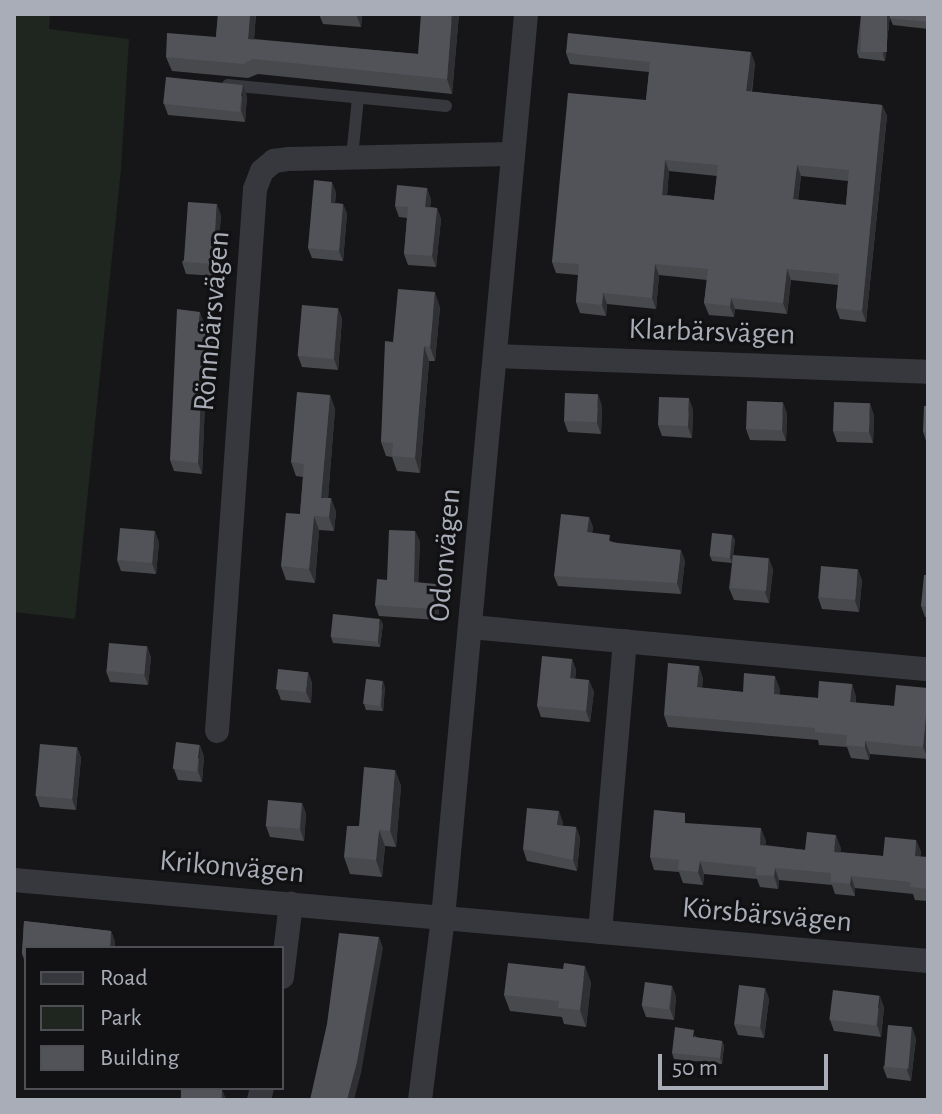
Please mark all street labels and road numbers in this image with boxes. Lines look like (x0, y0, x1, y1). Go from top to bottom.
street label: Rönnbärsvägen (186, 230, 238, 412)
street label: Klarbärsvägen (628, 311, 796, 353)
street label: Odonvägen (421, 487, 469, 623)
street label: Krikonvägen (158, 843, 306, 891)
street label: Körsbärsvägen (680, 890, 854, 940)

